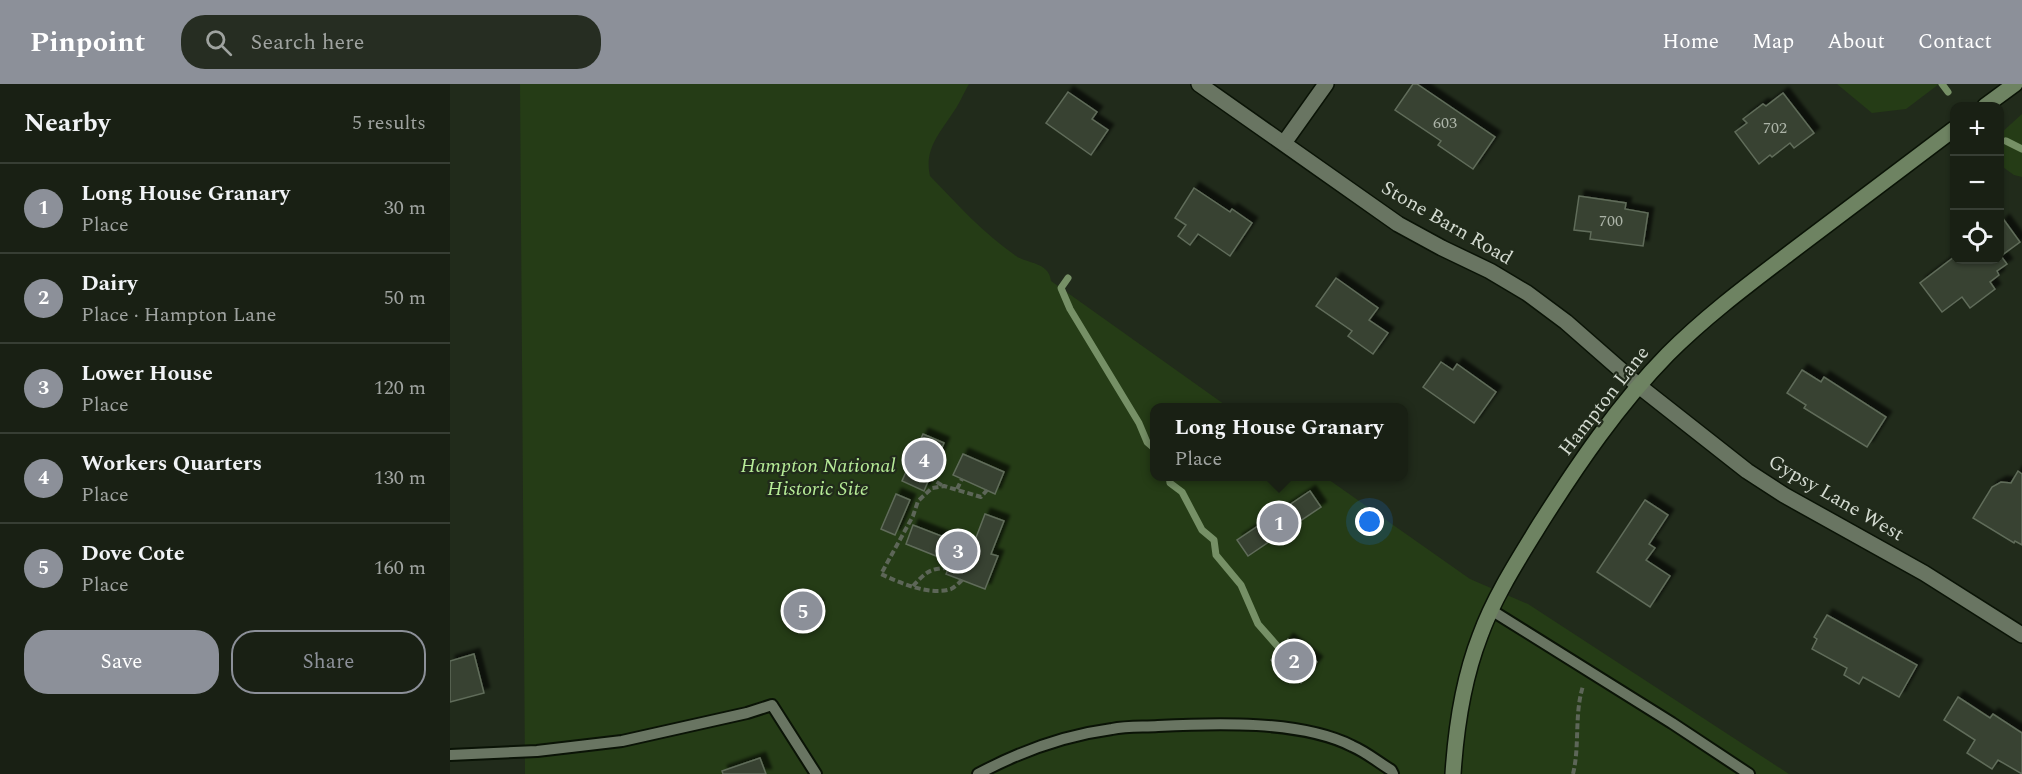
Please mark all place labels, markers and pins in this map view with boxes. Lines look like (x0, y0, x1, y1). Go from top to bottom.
pin: 4 (904, 438, 944, 482)
pin: 1 (1260, 500, 1298, 546)
pin: 3 (938, 528, 978, 574)
pin: 5 (784, 588, 822, 634)
pin: 2 (1274, 638, 1314, 684)

